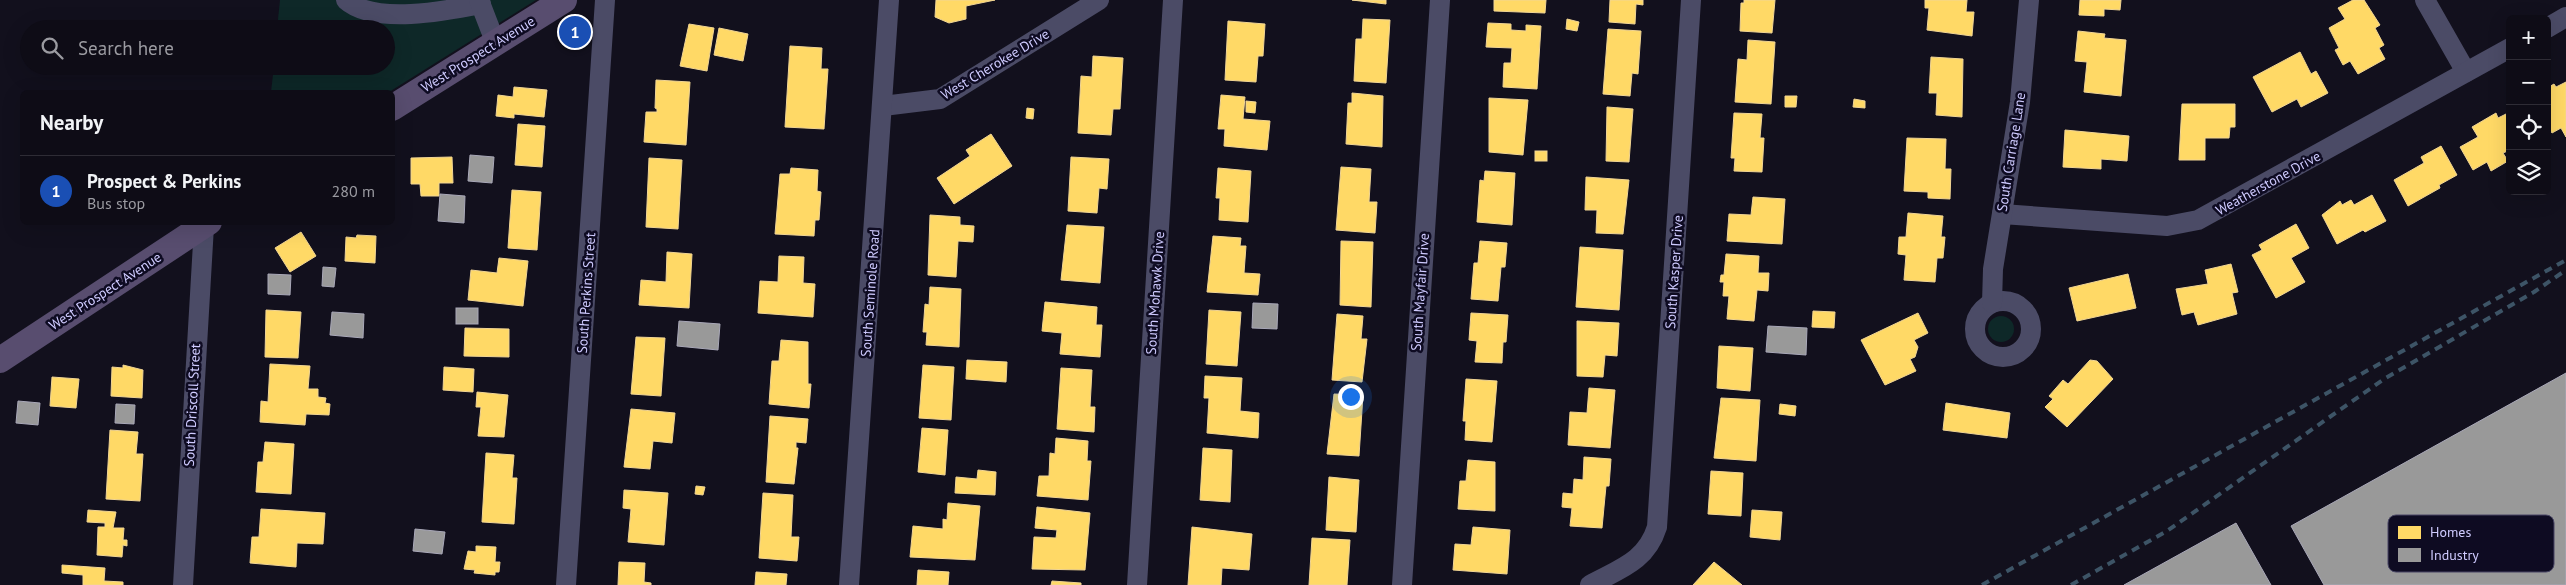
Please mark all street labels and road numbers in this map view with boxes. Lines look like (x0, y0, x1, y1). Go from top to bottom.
street label: West Prospect Avenue (418, 12, 538, 96)
street label: West Cherokee Drive (938, 25, 1052, 103)
street label: South Carriage Lane (1993, 91, 2029, 213)
street label: Weatherstone Drive (2212, 147, 2324, 219)
street label: South Kasper Drive (1661, 214, 1687, 330)
street label: South Seminole Road (857, 229, 883, 357)
street label: South Mohawk Drive (1142, 231, 1168, 355)
street label: South Perkins Street (573, 232, 599, 354)
street label: South Mayfair Drive (1407, 232, 1433, 352)
street label: West Prospect Avenue (45, 248, 165, 334)
street label: South Driscoll Street (180, 343, 204, 467)

